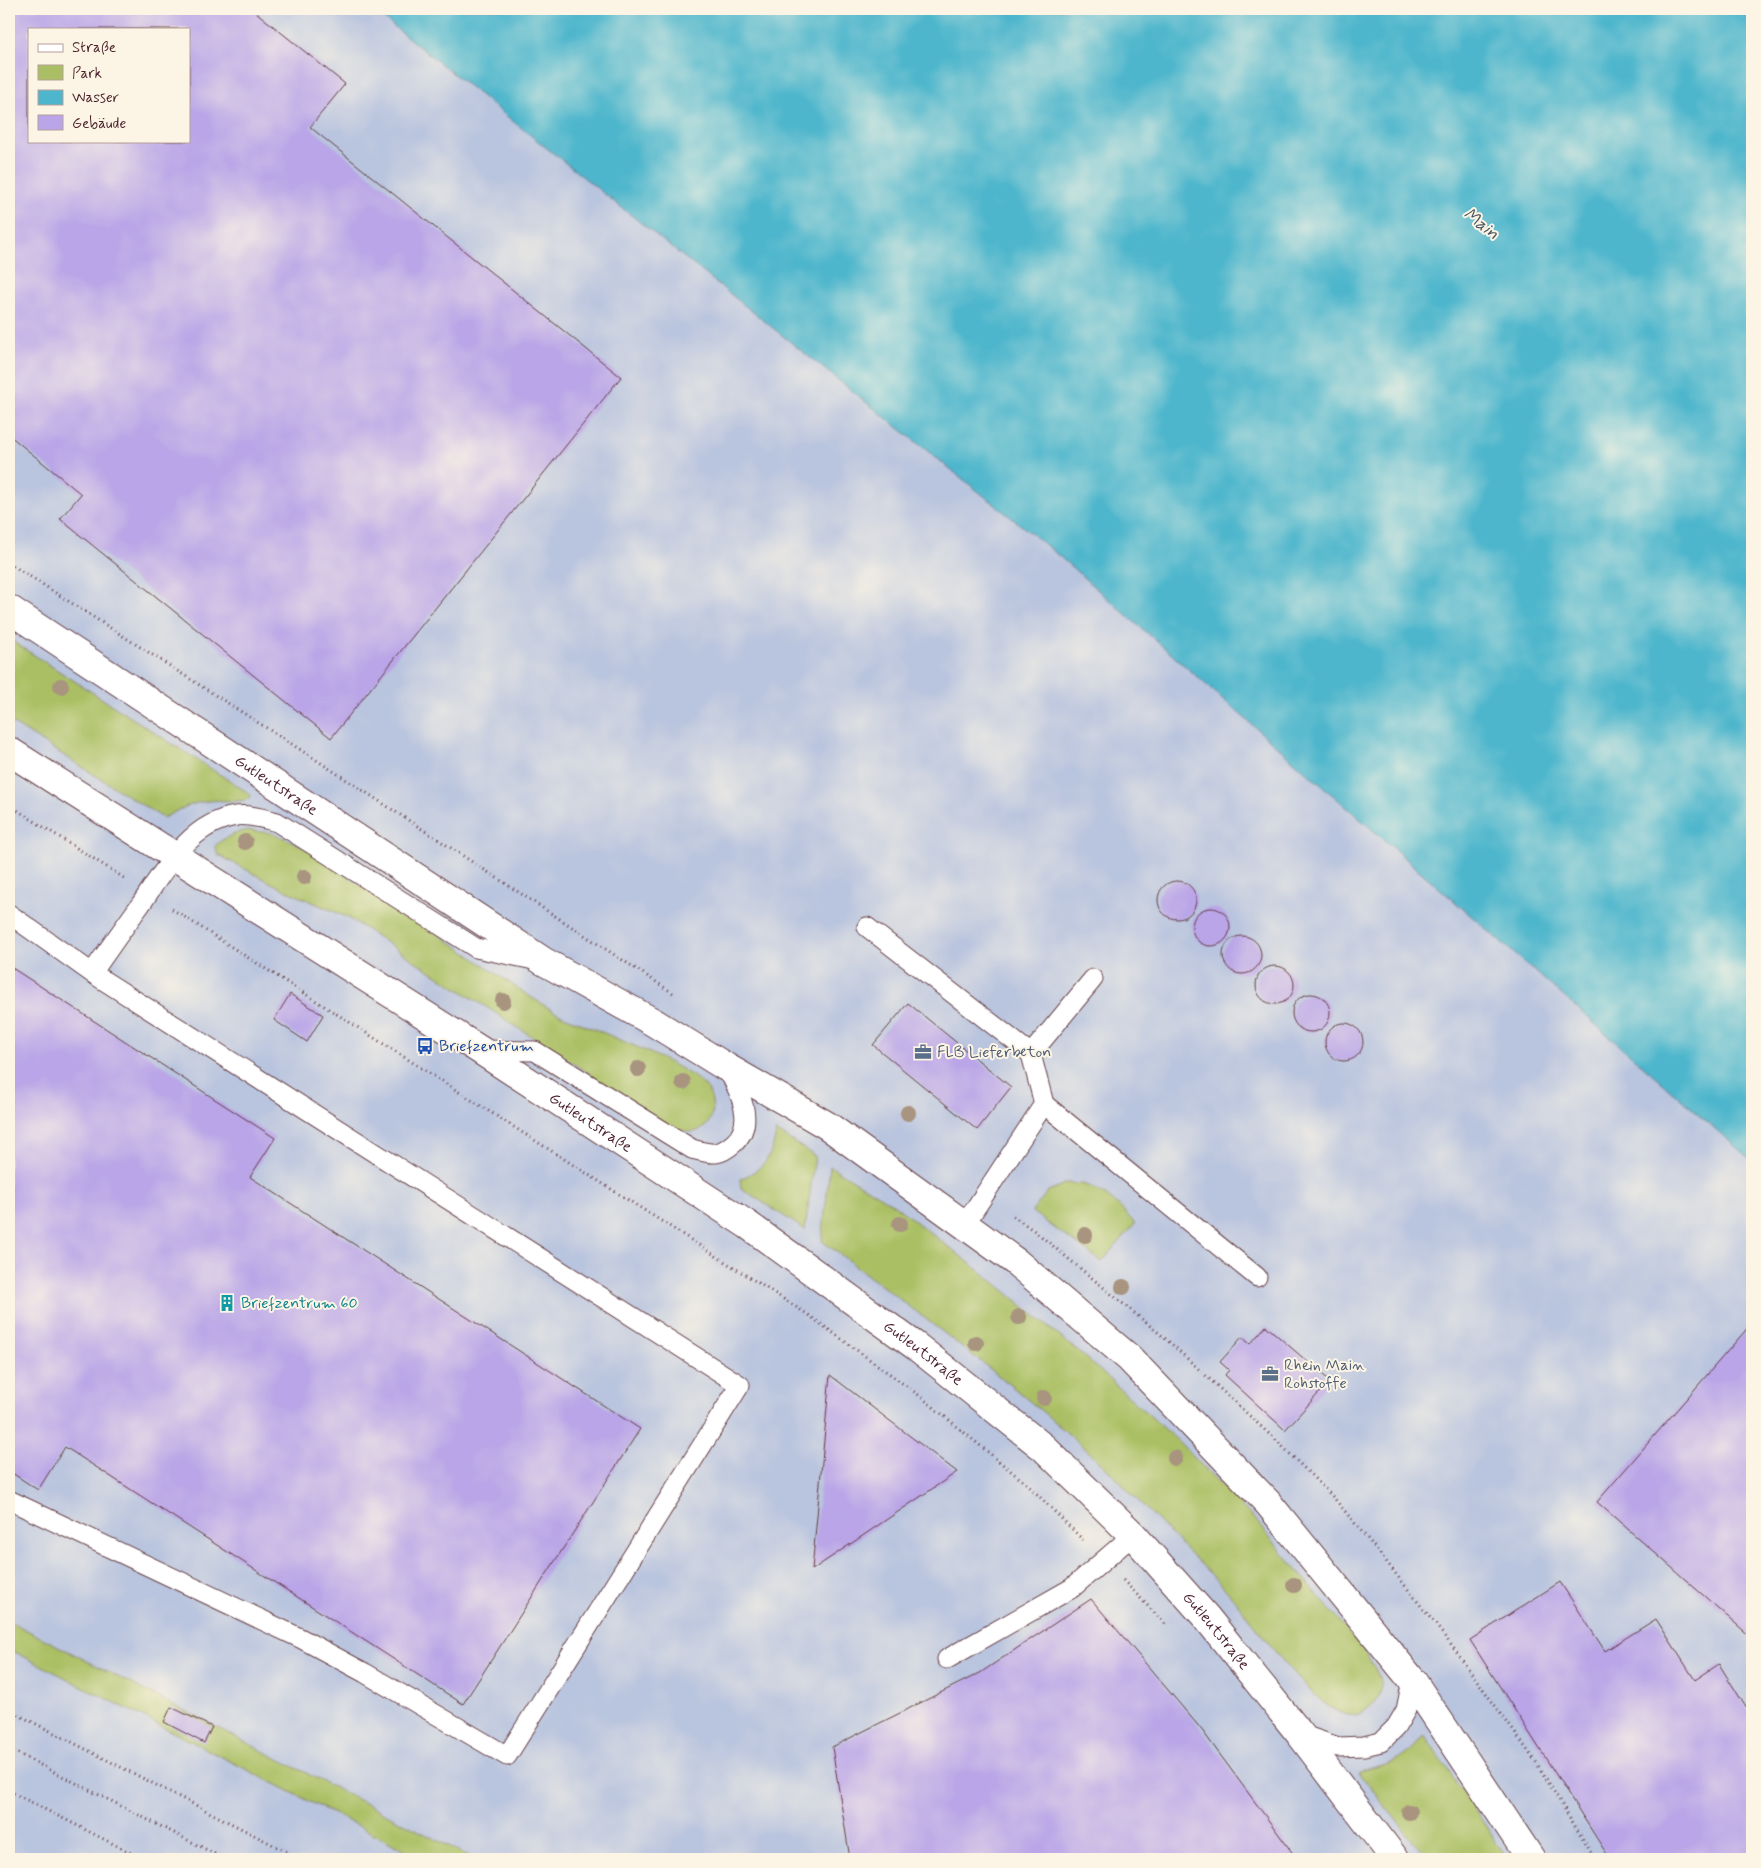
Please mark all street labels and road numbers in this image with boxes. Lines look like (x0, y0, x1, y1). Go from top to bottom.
street label: Gutleutstraße (231, 750, 322, 820)
street label: Gutleutstraße (545, 1087, 636, 1157)
street label: Gutleutstraße (879, 1316, 968, 1390)
street label: Gutleutstraße (1178, 1587, 1255, 1674)

